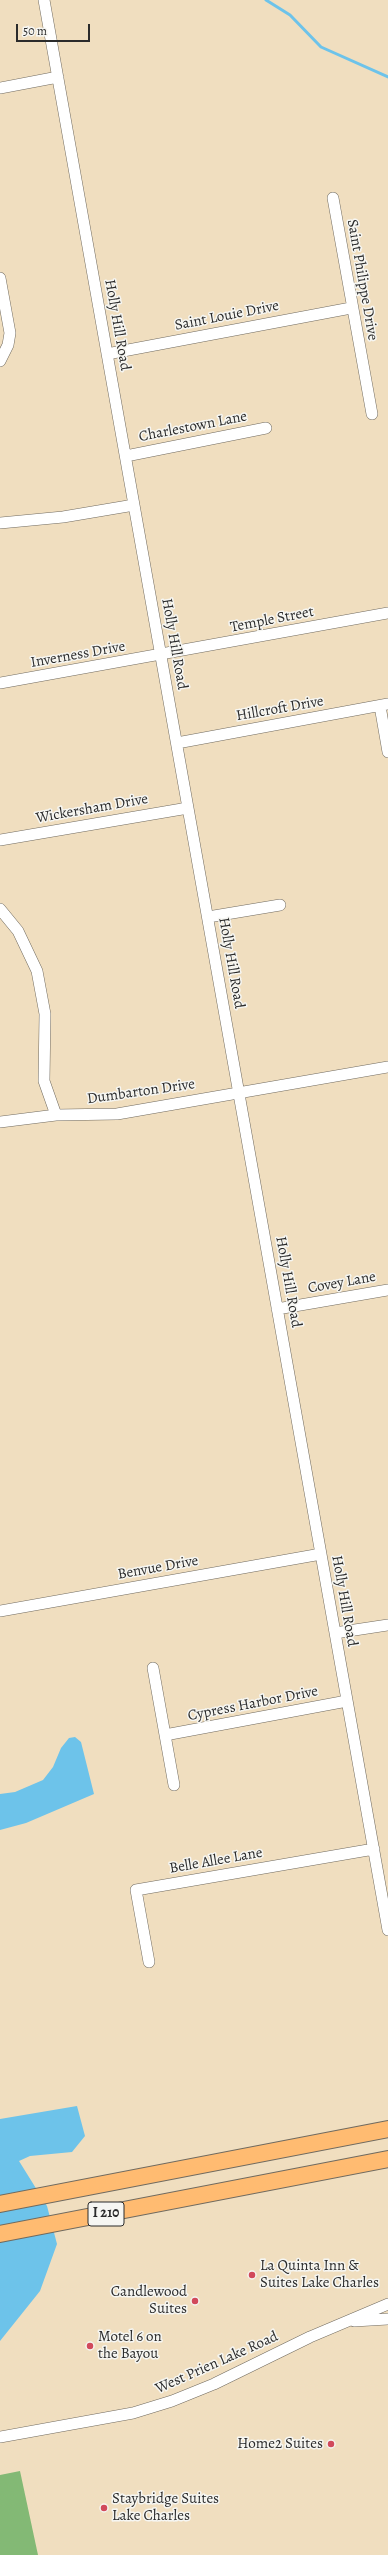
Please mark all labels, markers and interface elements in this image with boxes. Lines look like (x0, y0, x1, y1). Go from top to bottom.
scale bar (18, 16, 92, 42)
text: 50 m (23, 23, 47, 39)
street label: Saint Philippe Drive (342, 218, 382, 342)
street label: Holly Hill Road (100, 278, 134, 372)
street label: Saint Louie Drive (173, 297, 281, 335)
street label: Charlestown Lane (137, 408, 249, 446)
street label: Holly Hill Road (157, 597, 191, 691)
street label: Temple Street (229, 603, 315, 637)
street label: Inverness Drive (29, 638, 127, 672)
street label: Hillcroft Drive (235, 692, 325, 726)
street label: Wickersham Drive (34, 790, 150, 828)
street label: Holly Hill Road (214, 916, 248, 1010)
street label: Dumbarton Drive (86, 1076, 196, 1108)
street label: Holly Hill Road (271, 1235, 305, 1329)
street label: Covey Lane (307, 1268, 377, 1298)
street label: Benvue Drive (116, 1552, 200, 1584)
street label: Holly Hill Road (327, 1554, 361, 1648)
street label: Cypress Harbor Drive (186, 1683, 320, 1725)
street label: Belle Allee Lane (168, 1844, 264, 1878)
road number: I 210 (88, 2202, 124, 2226)
place label: La Quinta Inn & Suites Lake Charles (260, 2257, 379, 2292)
marker: La Quinta Inn & Suites Lake Charles (247, 2270, 257, 2280)
place label: Candlewood Suites (111, 2283, 187, 2318)
marker: Candlewood Suites (190, 2296, 200, 2306)
place label: Motel 6 on the Bayou (98, 2328, 162, 2363)
street label: West Prien Lake Road (153, 2328, 281, 2398)
marker: Motel 6 on the Bayou (85, 2341, 95, 2351)
place label: Home2 Suites (237, 2435, 323, 2453)
marker: Home2 Suites (326, 2439, 336, 2449)
place label: Staybridge Suites Lake Charles (112, 2490, 219, 2525)
marker: Staybridge Suites Lake Charles (99, 2503, 109, 2513)

